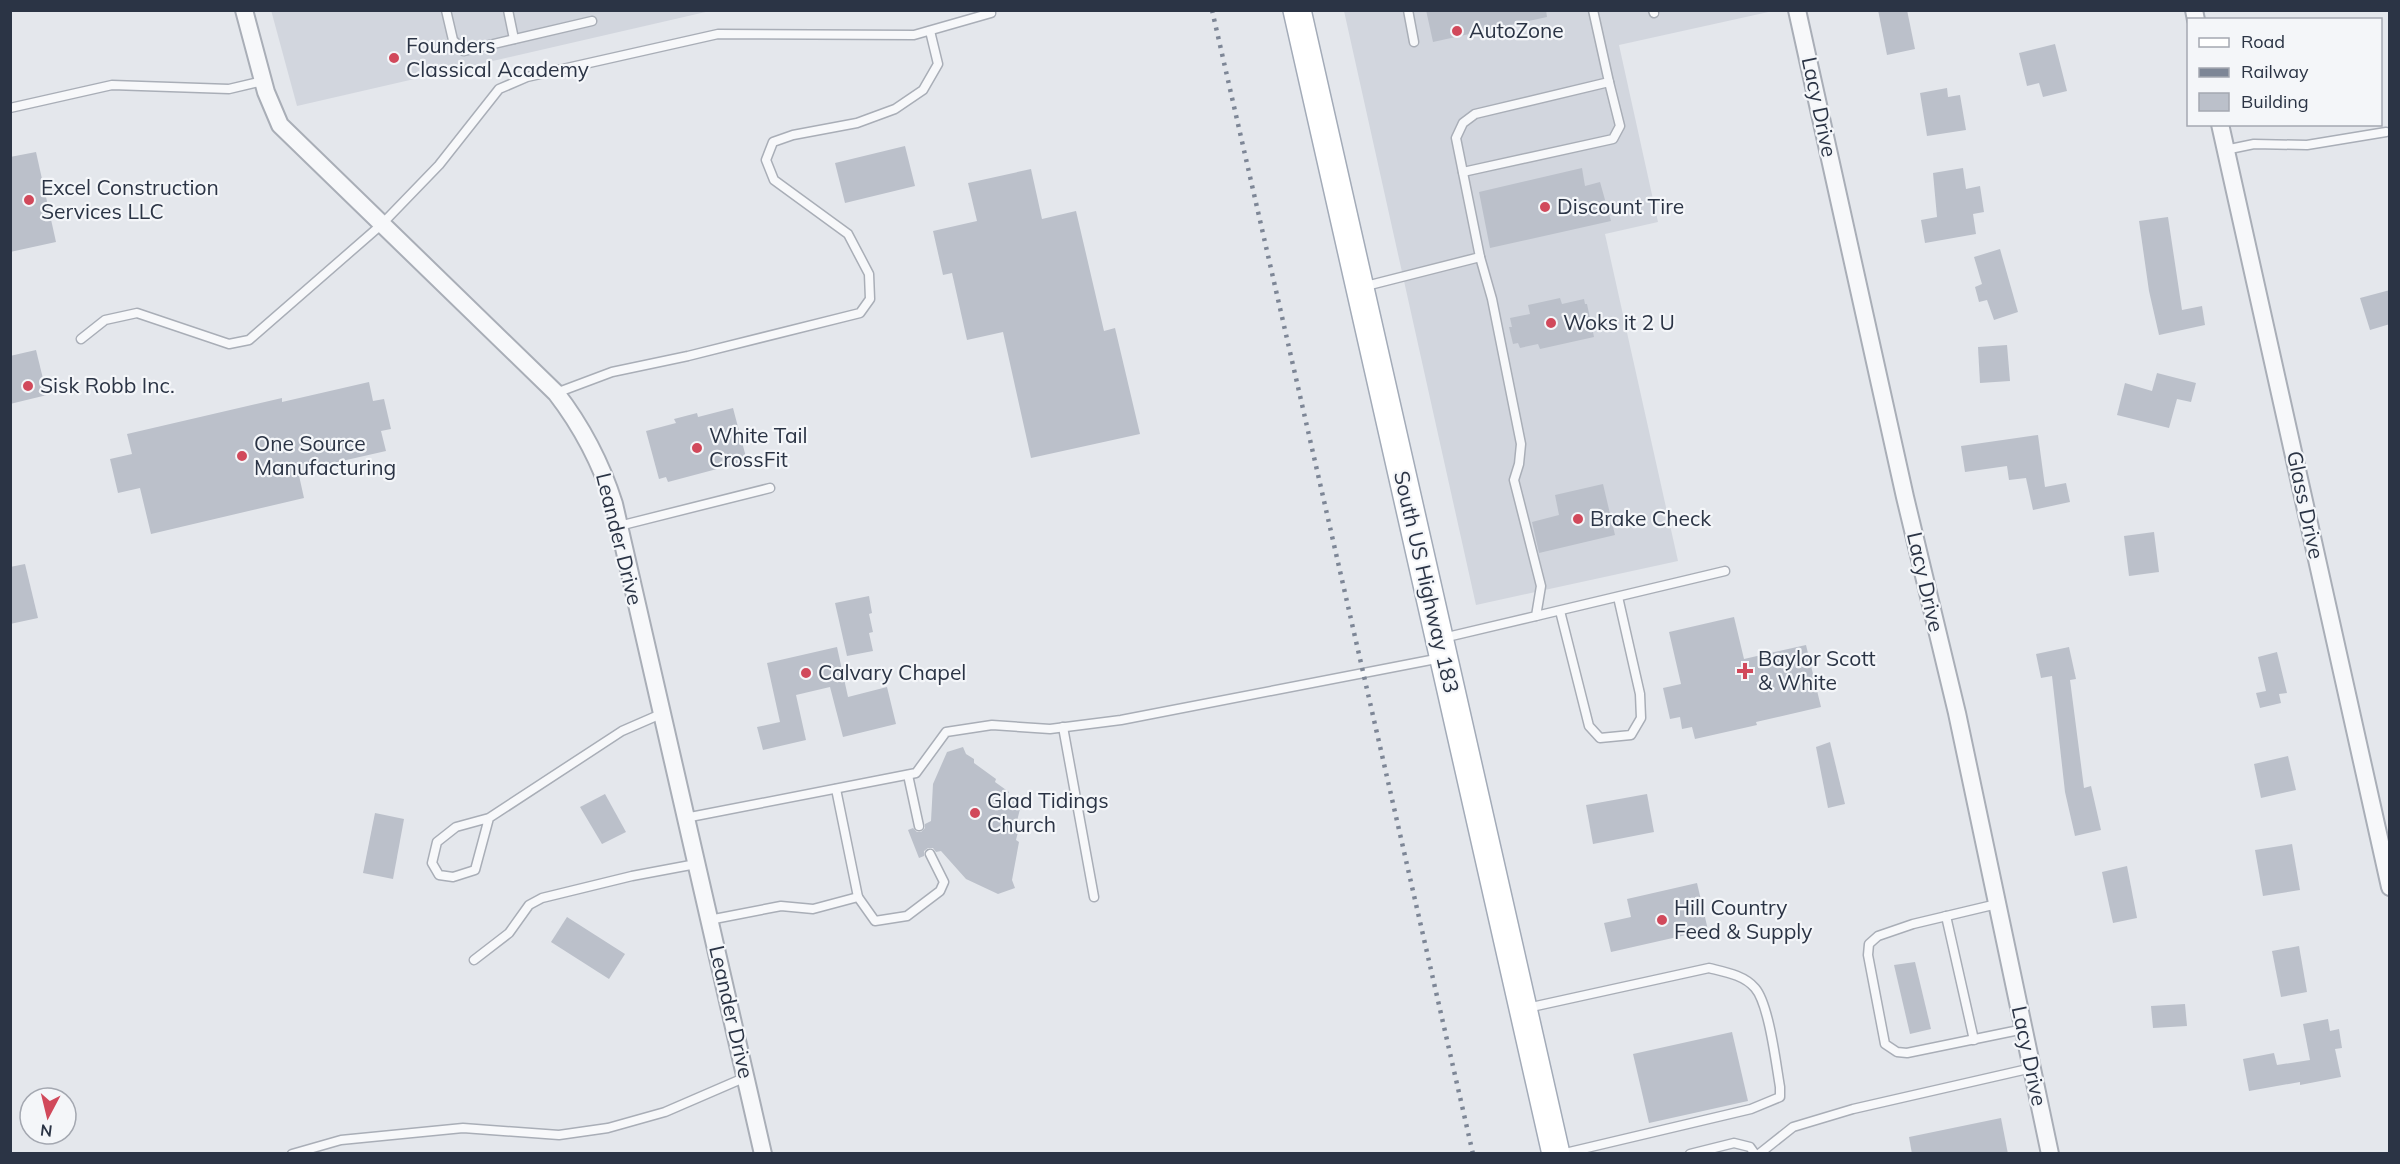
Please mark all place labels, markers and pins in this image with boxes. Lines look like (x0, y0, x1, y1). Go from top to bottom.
place label: AutoZone (1469, 17, 1564, 43)
marker: AutoZone (1450, 24, 1464, 38)
place label: Founders Classical Academy (406, 32, 589, 82)
marker: Founders Classical Academy (387, 51, 401, 65)
place label: Excel Construction Services LLC (41, 174, 219, 224)
marker: Excel Construction Services LLC (22, 193, 36, 207)
place label: Discount Tire (1557, 193, 1684, 219)
marker: Discount Tire (1538, 200, 1552, 214)
place label: Woks it 2 U (1563, 309, 1675, 335)
marker: Woks it 2 U (1544, 316, 1558, 330)
place label: Sisk Robb Inc. (40, 372, 175, 398)
marker: Sisk Robb Inc. (21, 379, 35, 393)
place label: White Tail CrossFit (709, 422, 807, 472)
place label: One Source Manufacturing (254, 430, 396, 480)
marker: White Tail CrossFit (690, 441, 704, 455)
marker: One Source Manufacturing (235, 449, 249, 463)
place label: Brake Check (1590, 505, 1711, 531)
marker: Brake Check (1571, 512, 1585, 526)
place label: Baylor Scott & White (1758, 645, 1876, 695)
place label: Calvary Chapel (818, 659, 966, 685)
marker: Baylor Scott & White (1736, 662, 1754, 680)
marker: Calvary Chapel (799, 666, 813, 680)
place label: Glad Tidings Church (987, 787, 1109, 837)
marker: Glad Tidings Church (968, 806, 982, 820)
place label: Hill Country Feed & Supply (1674, 894, 1812, 944)
marker: Hill Country Feed & Supply (1655, 913, 1669, 927)

